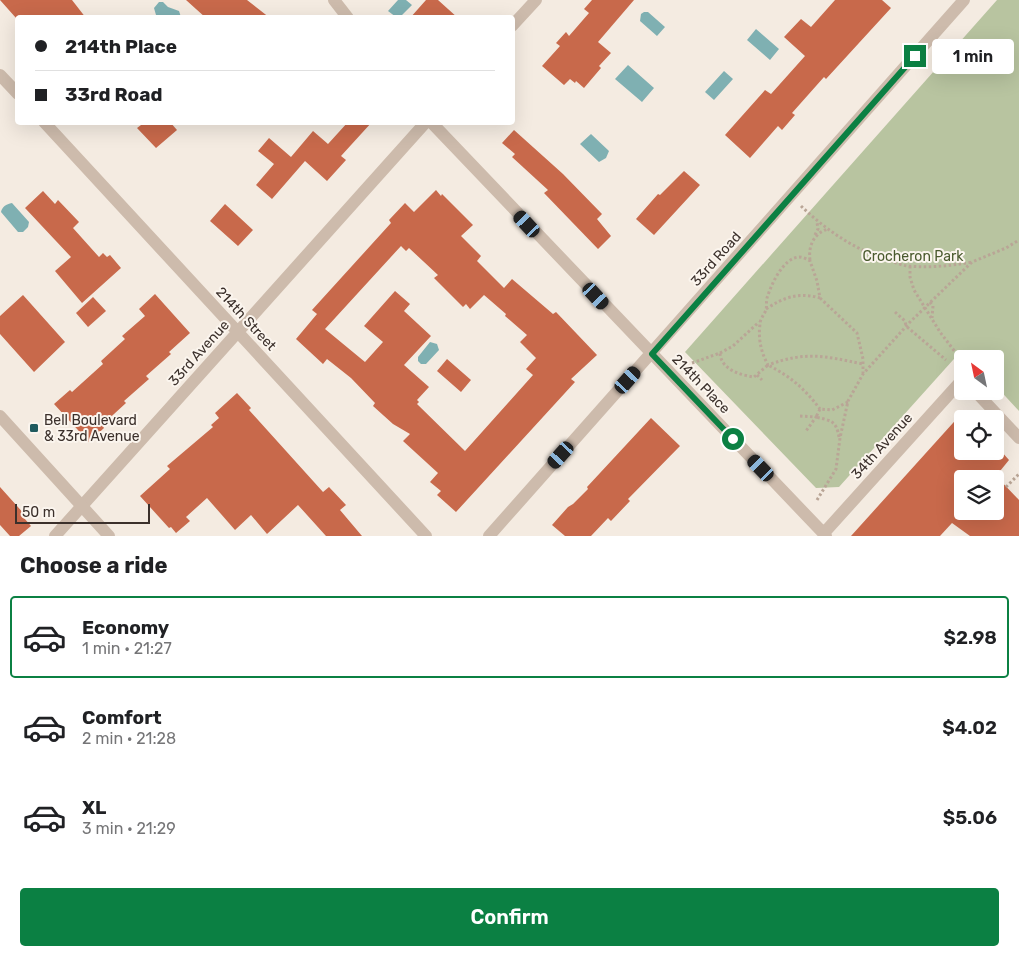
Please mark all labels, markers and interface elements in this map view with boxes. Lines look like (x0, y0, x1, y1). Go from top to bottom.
text: 214th Place (65, 35, 177, 58)
callout: 1 min (932, 38, 1015, 74)
route end (904, 45, 926, 67)
text: 1 min (953, 47, 993, 66)
text: 33rd Road (65, 83, 162, 106)
car (511, 208, 542, 240)
street label: 33rd Road (687, 228, 745, 290)
park label: Crocheron Park (863, 248, 964, 265)
car (580, 280, 611, 312)
street label: 214th Street (212, 284, 280, 355)
street label: 33rd Avenue (165, 317, 233, 389)
north arrow (954, 350, 1004, 400)
map controls (954, 350, 1004, 520)
street label: 214th Place (668, 351, 734, 417)
car (612, 364, 643, 396)
street label: 34th Avenue (848, 409, 916, 483)
button: locate (954, 410, 1004, 460)
place label: Bell Boulevard & 33rd Avenue (44, 412, 140, 445)
marker: Bell Boulevard & 33rd Avenue (28, 422, 40, 434)
route start (722, 428, 744, 450)
car (545, 439, 576, 471)
car (745, 452, 776, 484)
button: layers (954, 470, 1004, 520)
scale bar (15, 501, 150, 524)
text: 50 m (22, 504, 55, 521)
text: Choose a ride (20, 552, 167, 579)
icon: car (22, 615, 67, 660)
text: Economy (82, 616, 169, 639)
text: $2.98 (943, 626, 997, 649)
text: 1 min · 21:27 (82, 639, 172, 658)
icon: car (22, 705, 67, 750)
text: Comfort (82, 706, 162, 729)
text: $4.02 (942, 716, 997, 739)
text: 2 min · 21:28 (82, 729, 176, 748)
icon: car (22, 795, 67, 840)
text: XL (82, 796, 106, 819)
text: $5.06 (943, 806, 997, 829)
text: 3 min · 21:29 (82, 819, 176, 838)
button: Confirm (20, 888, 999, 946)

